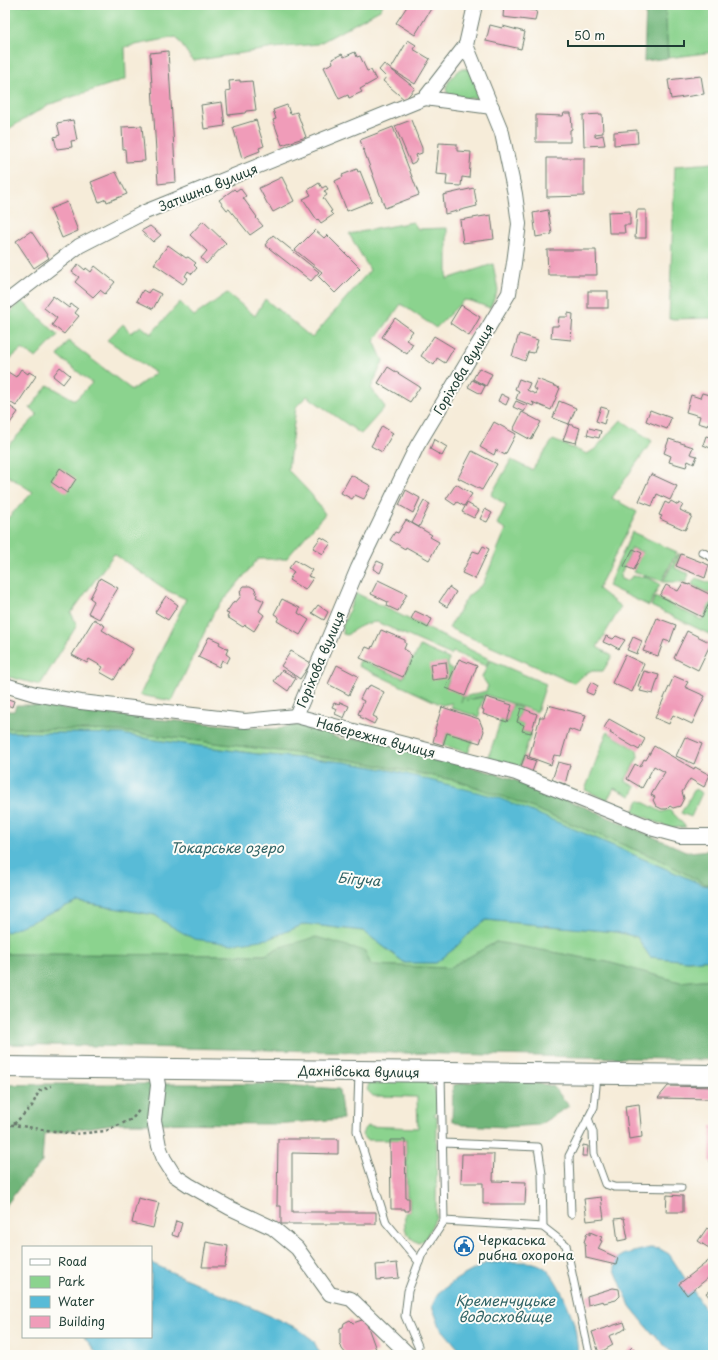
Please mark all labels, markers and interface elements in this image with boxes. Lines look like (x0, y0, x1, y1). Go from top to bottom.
scale bar (568, 22, 684, 48)
text: 50 m (574, 26, 605, 44)
street label: Затишна вулиця (156, 158, 260, 216)
street label: Горіхова вулиця (428, 320, 498, 418)
street label: Горіхова вулиця (291, 608, 349, 710)
street label: Набережна вулиця (314, 712, 438, 762)
water label: Токарське озеро (170, 837, 285, 858)
water label: Бігуча (336, 867, 382, 891)
street label: Дахнівська вулиця (297, 1060, 420, 1082)
place label: Черкаська рибна охорона (478, 1230, 575, 1264)
public building icon: Черкаська рибна охорона (453, 1235, 475, 1257)
legend (22, 1246, 152, 1338)
text: Road (58, 1252, 87, 1270)
text: Park (58, 1272, 85, 1290)
water label: Кременчуцьке водосховище (455, 1290, 556, 1327)
text: Water (58, 1292, 95, 1310)
text: Building (58, 1312, 105, 1330)

